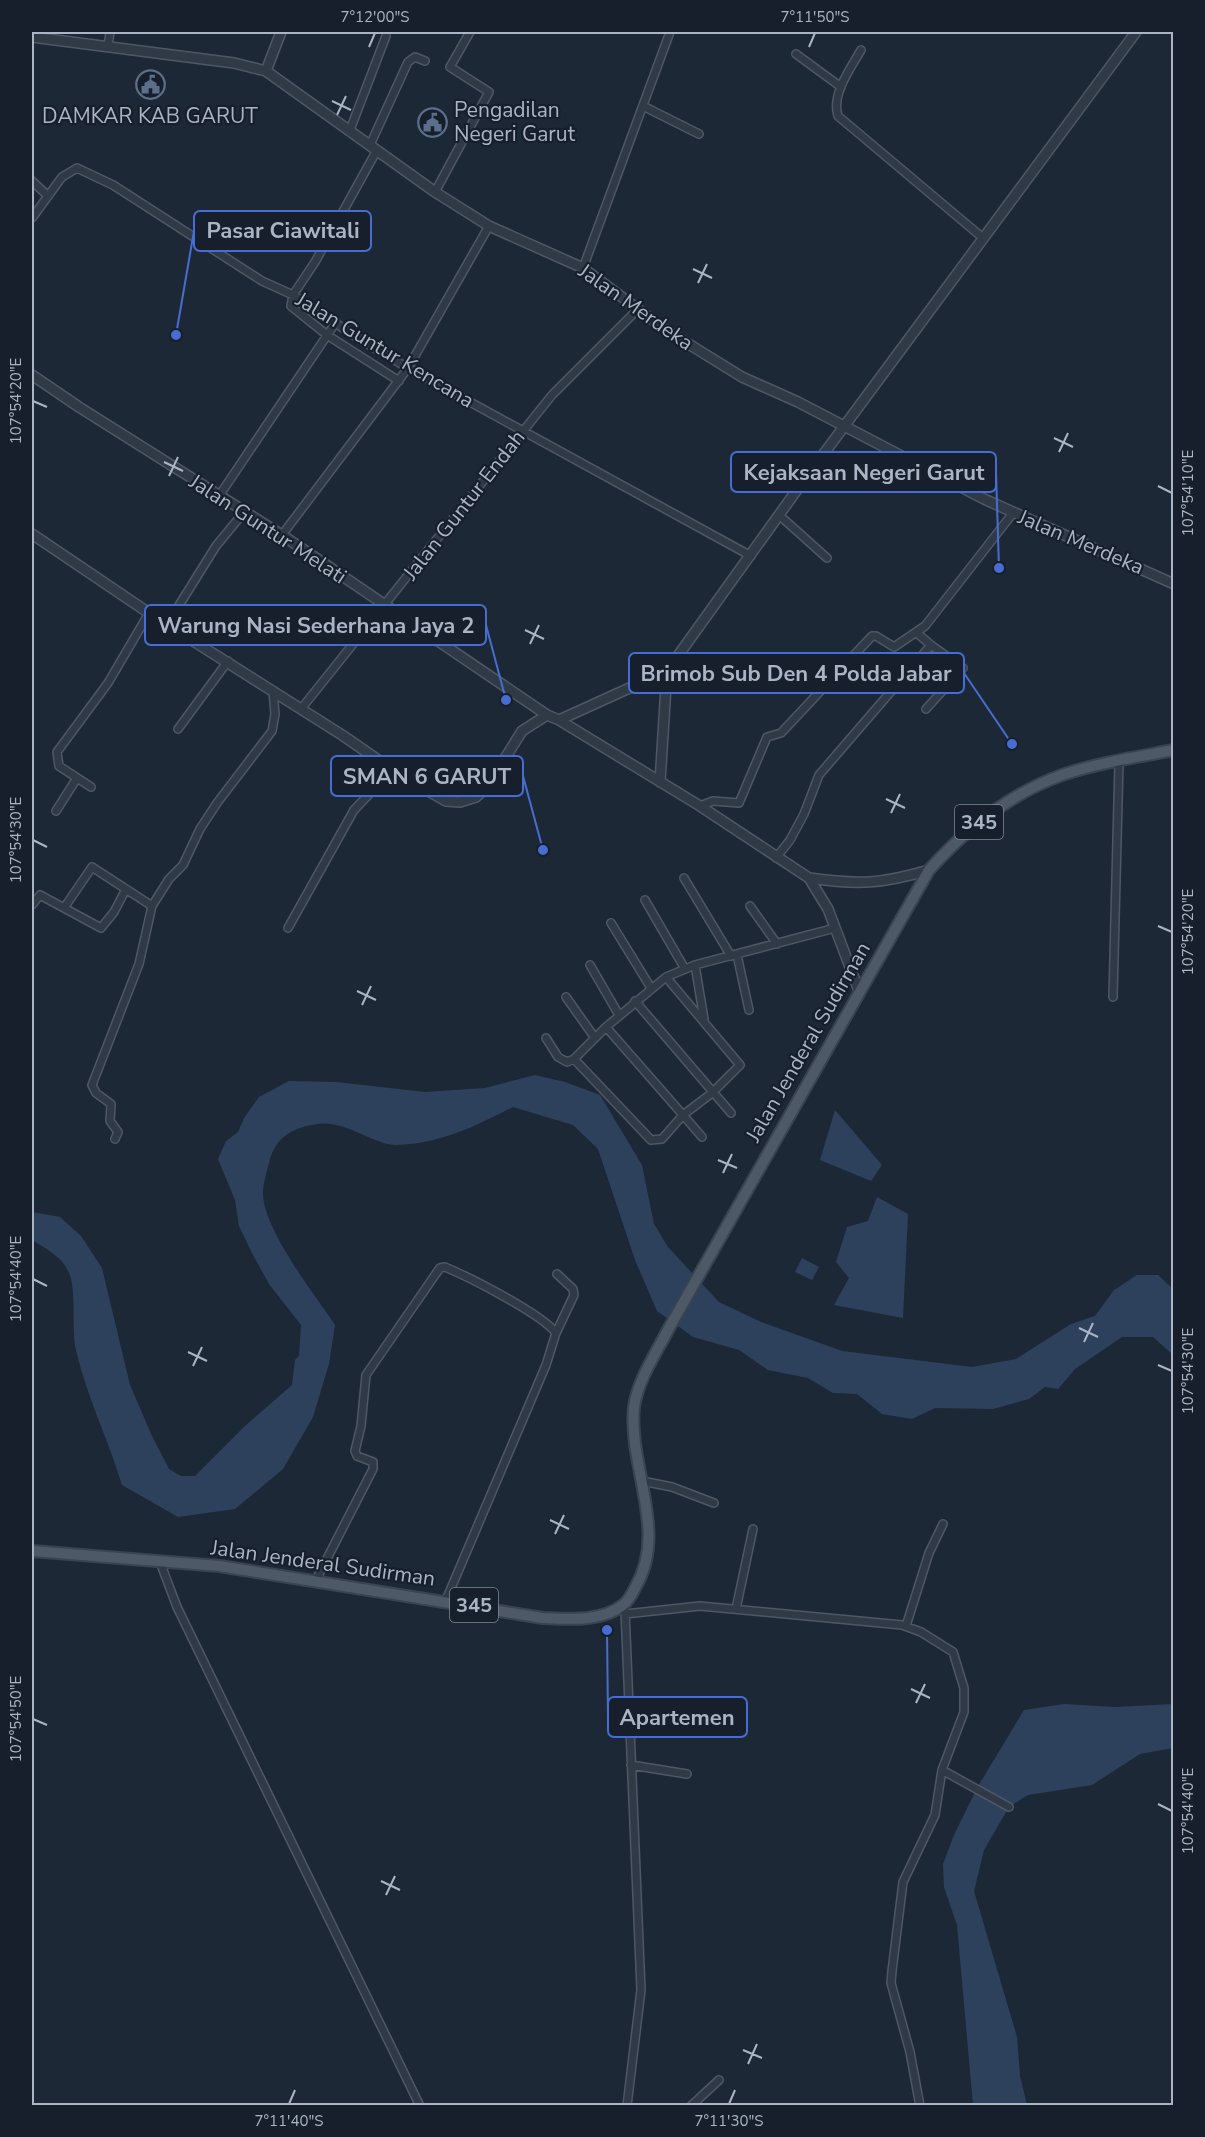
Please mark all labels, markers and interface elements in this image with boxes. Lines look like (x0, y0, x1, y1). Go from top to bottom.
text: 7°12'00"S (341, 7, 409, 27)
text: 7°11'50"S (781, 7, 849, 27)
public building icon: DAMKAR KAB GARUT (134, 69, 166, 101)
place label: Pengadilan Negeri Garut (454, 96, 576, 148)
place label: DAMKAR KAB GARUT (42, 102, 258, 130)
public building icon: Pengadilan Negeri Garut (417, 106, 449, 138)
callout: Pasar Ciawitali (194, 211, 371, 251)
text: Pasar Ciawitali (206, 216, 360, 246)
street label: Jalan Merdeka (572, 257, 699, 357)
street label: Jalan Guntur Kencana (290, 285, 479, 414)
text: 107°54'20"E (6, 358, 26, 444)
street label: Jalan Guntur Endah (396, 424, 531, 587)
text: 107°54'10"E (1178, 450, 1198, 536)
callout: Kejaksaan Negeri Garut (731, 452, 996, 492)
text: Kejaksaan Negeri Garut (743, 458, 985, 488)
street label: Jalan Guntur Melati (183, 467, 352, 590)
street label: Jalan Merdeka (1013, 503, 1148, 581)
callout: Warung Nasi Sederhana Jaya 2 (145, 605, 486, 645)
text: Warung Nasi Sederhana Jaya 2 (158, 611, 475, 641)
callout: Brimob Sub Den 4 Polda Jabar (629, 653, 964, 693)
text: Brimob Sub Den 4 Polda Jabar (640, 659, 952, 689)
callout: SMAN 6 GARUT (331, 756, 523, 796)
text: SMAN 6 GARUT (343, 762, 512, 792)
text: 107°54'30"E (6, 797, 26, 883)
road number: 345 (955, 805, 1003, 839)
text: 107°54'20"E (1178, 889, 1198, 975)
street label: Jalan Jenderal Sudirman (739, 937, 877, 1148)
text: 107°54'40"E (6, 1236, 26, 1322)
text: 107°54'30"E (1178, 1328, 1198, 1414)
street label: Jalan Jenderal Sudirman (208, 1533, 437, 1593)
road number: 345 (450, 1588, 498, 1622)
text: 107°54'50"E (6, 1676, 26, 1762)
callout: Apartemen (608, 1697, 747, 1737)
text: Apartemen (619, 1703, 735, 1733)
text: 107°54'40"E (1178, 1768, 1198, 1854)
text: 7°11'40"S (255, 2111, 323, 2131)
text: 7°11'30"S (695, 2111, 763, 2131)

